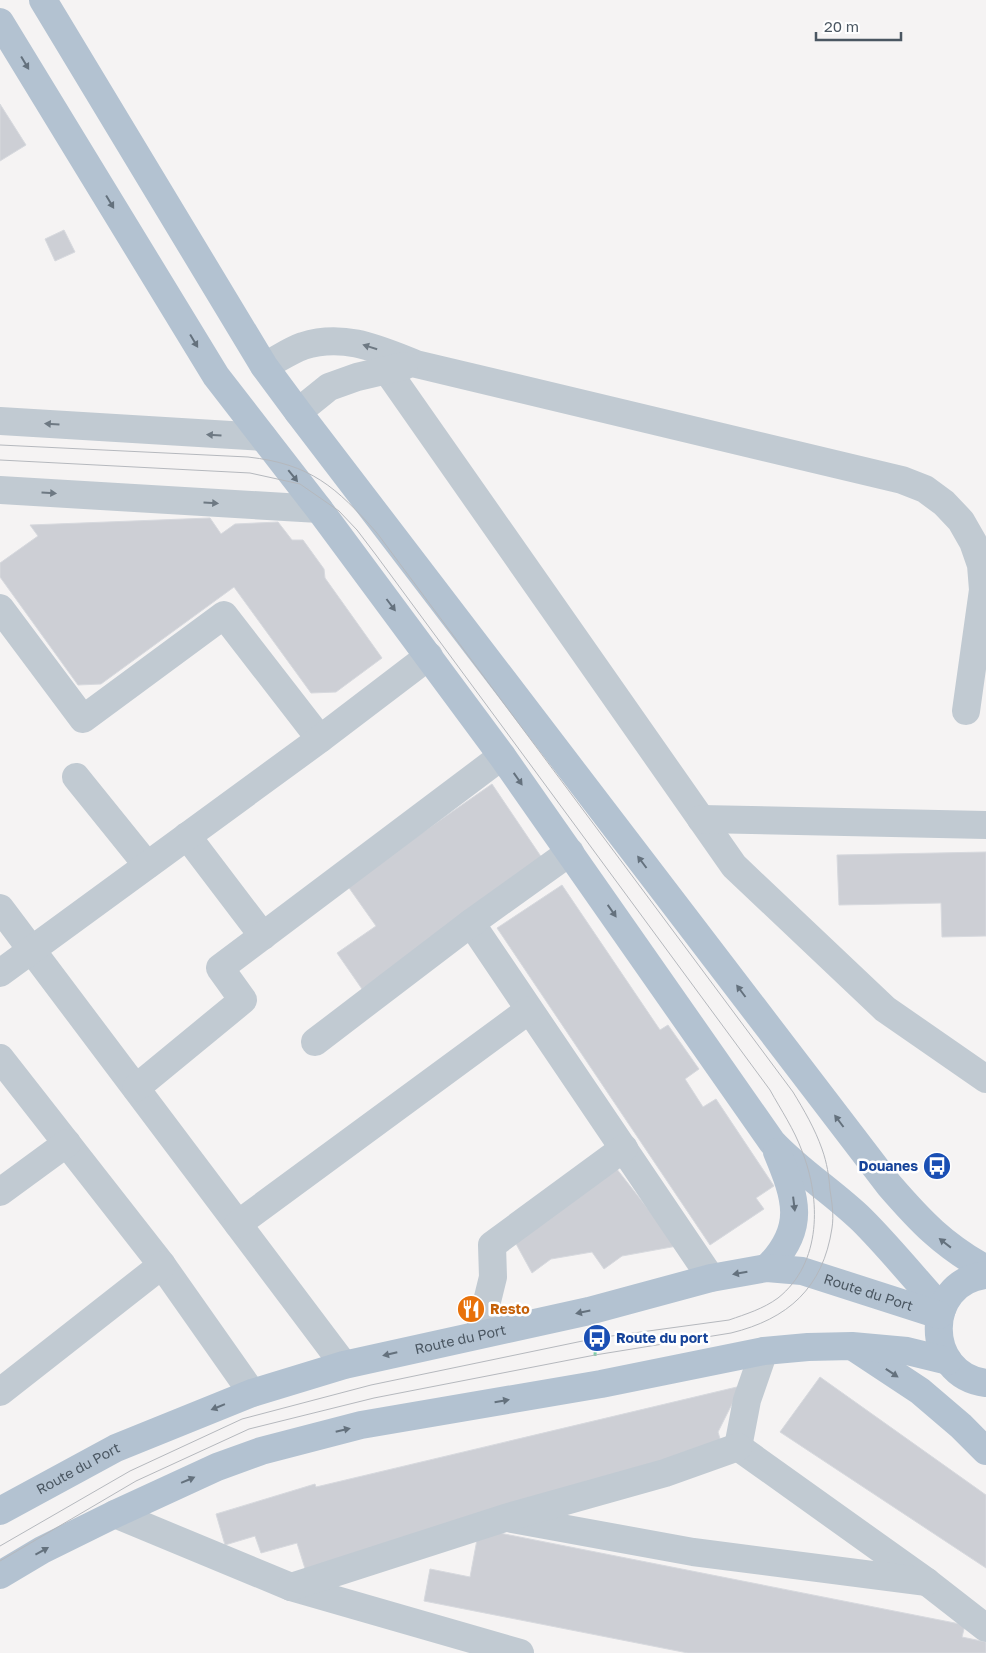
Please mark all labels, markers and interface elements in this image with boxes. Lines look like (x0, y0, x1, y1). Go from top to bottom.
scale bar (816, 10, 901, 42)
text: 20 m (824, 17, 859, 35)
one-way arrow (21, 57, 30, 70)
one-way arrow (105, 196, 114, 209)
one-way arrow (190, 335, 199, 348)
one-way arrow (362, 343, 377, 351)
one-way arrow (44, 420, 60, 428)
one-way arrow (206, 431, 222, 439)
one-way arrow (287, 469, 298, 482)
one-way arrow (41, 489, 57, 497)
one-way arrow (203, 499, 219, 507)
one-way arrow (385, 598, 396, 611)
one-way arrow (513, 772, 523, 785)
one-way arrow (637, 856, 648, 869)
one-way arrow (607, 905, 617, 918)
one-way arrow (735, 985, 746, 998)
one-way arrow (834, 1114, 844, 1128)
bus stop icon: Douanes (922, 1151, 952, 1181)
place label: Douanes (859, 1157, 918, 1174)
one-way arrow (790, 1196, 798, 1212)
one-way arrow (939, 1237, 952, 1248)
one-way arrow (732, 1269, 748, 1277)
street label: Route du Port (822, 1270, 915, 1314)
restaurant icon: Resto (456, 1294, 486, 1324)
place label: Resto (490, 1300, 530, 1317)
one-way arrow (574, 1309, 590, 1317)
street label: Route du Port (413, 1321, 507, 1357)
bus stop icon: Route du port (582, 1323, 612, 1353)
place label: Route du port (616, 1329, 709, 1346)
one-way arrow (382, 1350, 397, 1358)
one-way arrow (886, 1368, 899, 1378)
one-way arrow (495, 1396, 511, 1404)
one-way arrow (210, 1403, 225, 1411)
one-way arrow (335, 1425, 350, 1433)
street label: Route du Port (33, 1438, 122, 1498)
one-way arrow (181, 1475, 195, 1483)
one-way arrow (35, 1546, 49, 1555)

